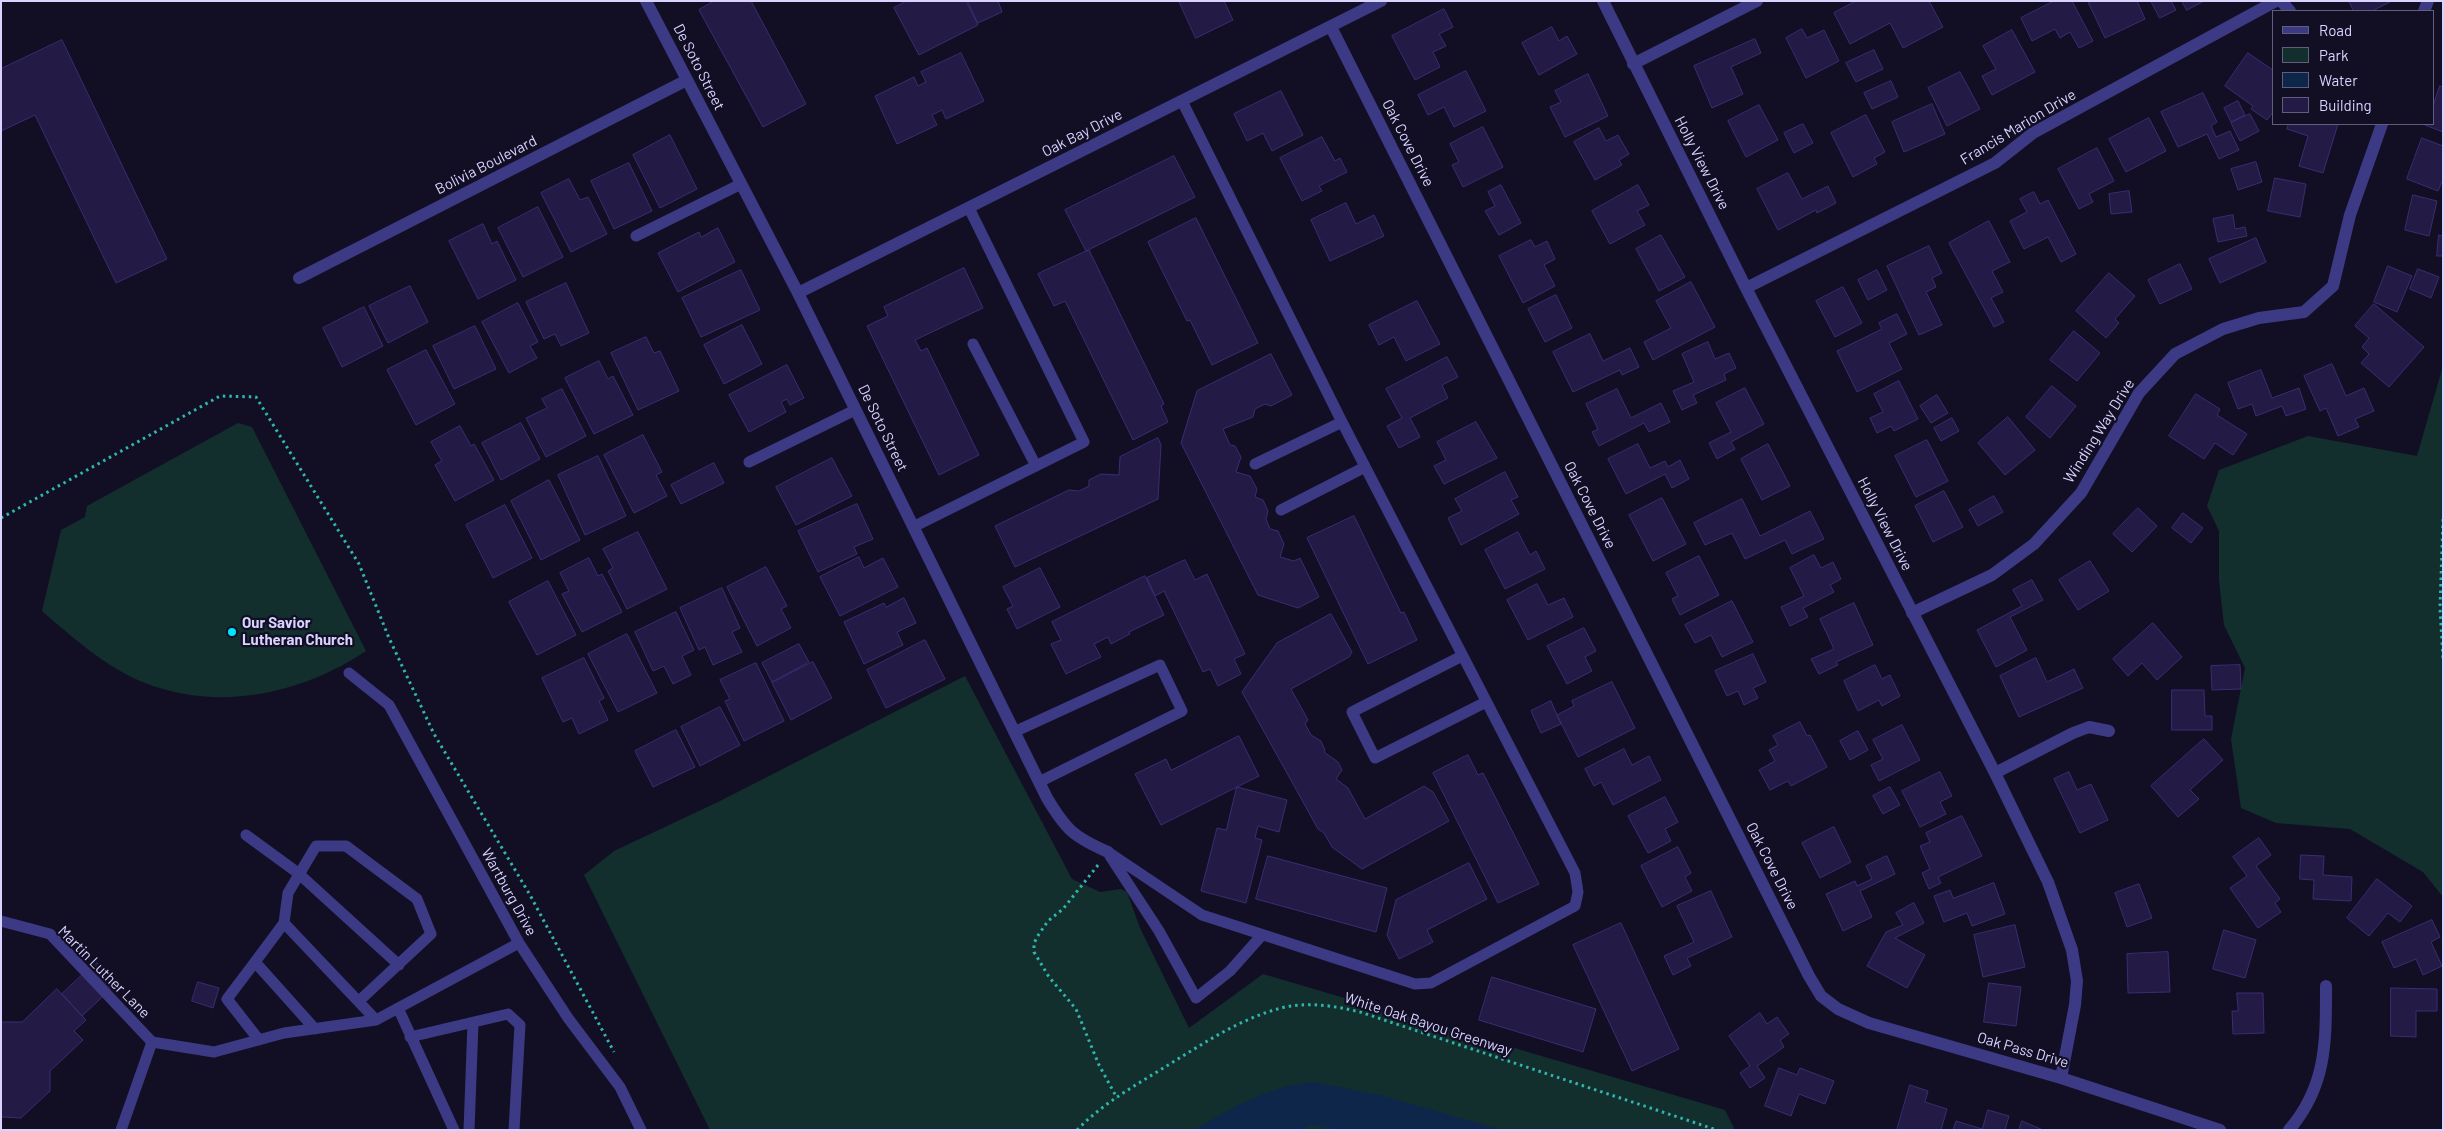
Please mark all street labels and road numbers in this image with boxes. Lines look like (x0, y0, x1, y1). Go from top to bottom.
street label: De Soto Street (670, 21, 728, 113)
street label: Francis Marion Drive (1957, 85, 2079, 169)
street label: Oak Cove Drive (1378, 96, 1438, 190)
street label: Oak Bay Drive (1039, 105, 1125, 161)
street label: Holly View Drive (1671, 113, 1733, 213)
street label: Bolivia Boulevard (432, 132, 540, 198)
street label: Winding Way Drive (2060, 376, 2138, 486)
street label: De Soto Street (854, 382, 912, 474)
street label: Oak Cove Drive (1560, 458, 1620, 552)
street label: Holly View Drive (1854, 474, 1916, 574)
street label: Oak Cove Drive (1742, 819, 1802, 913)
street label: Wartburg Drive (478, 845, 540, 939)
street label: Martin Luther Lane (54, 922, 154, 1022)
street label: White Oak Bayou Greenway (1342, 988, 1514, 1060)
street label: Oak Pass Drive (1975, 1028, 2071, 1072)

